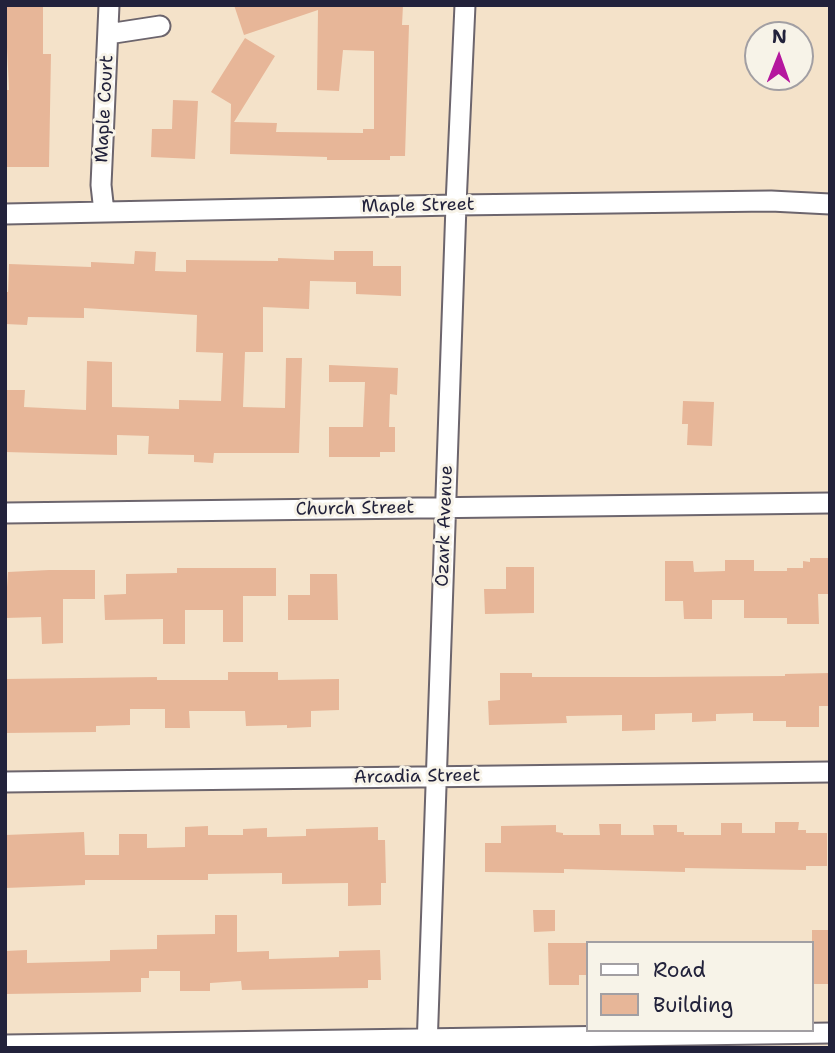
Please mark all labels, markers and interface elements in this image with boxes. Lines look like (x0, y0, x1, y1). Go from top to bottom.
north arrow (744, 21, 814, 91)
text: N (772, 24, 787, 49)
street label: Maple Court (91, 55, 119, 163)
street label: Maple Street (361, 194, 475, 218)
street label: Ozark Avenue (432, 465, 458, 587)
street label: Church Street (296, 497, 414, 521)
street label: Arcadia Street (354, 765, 480, 789)
legend (586, 941, 814, 1032)
text: Road (653, 956, 706, 984)
text: Building (653, 991, 733, 1019)

